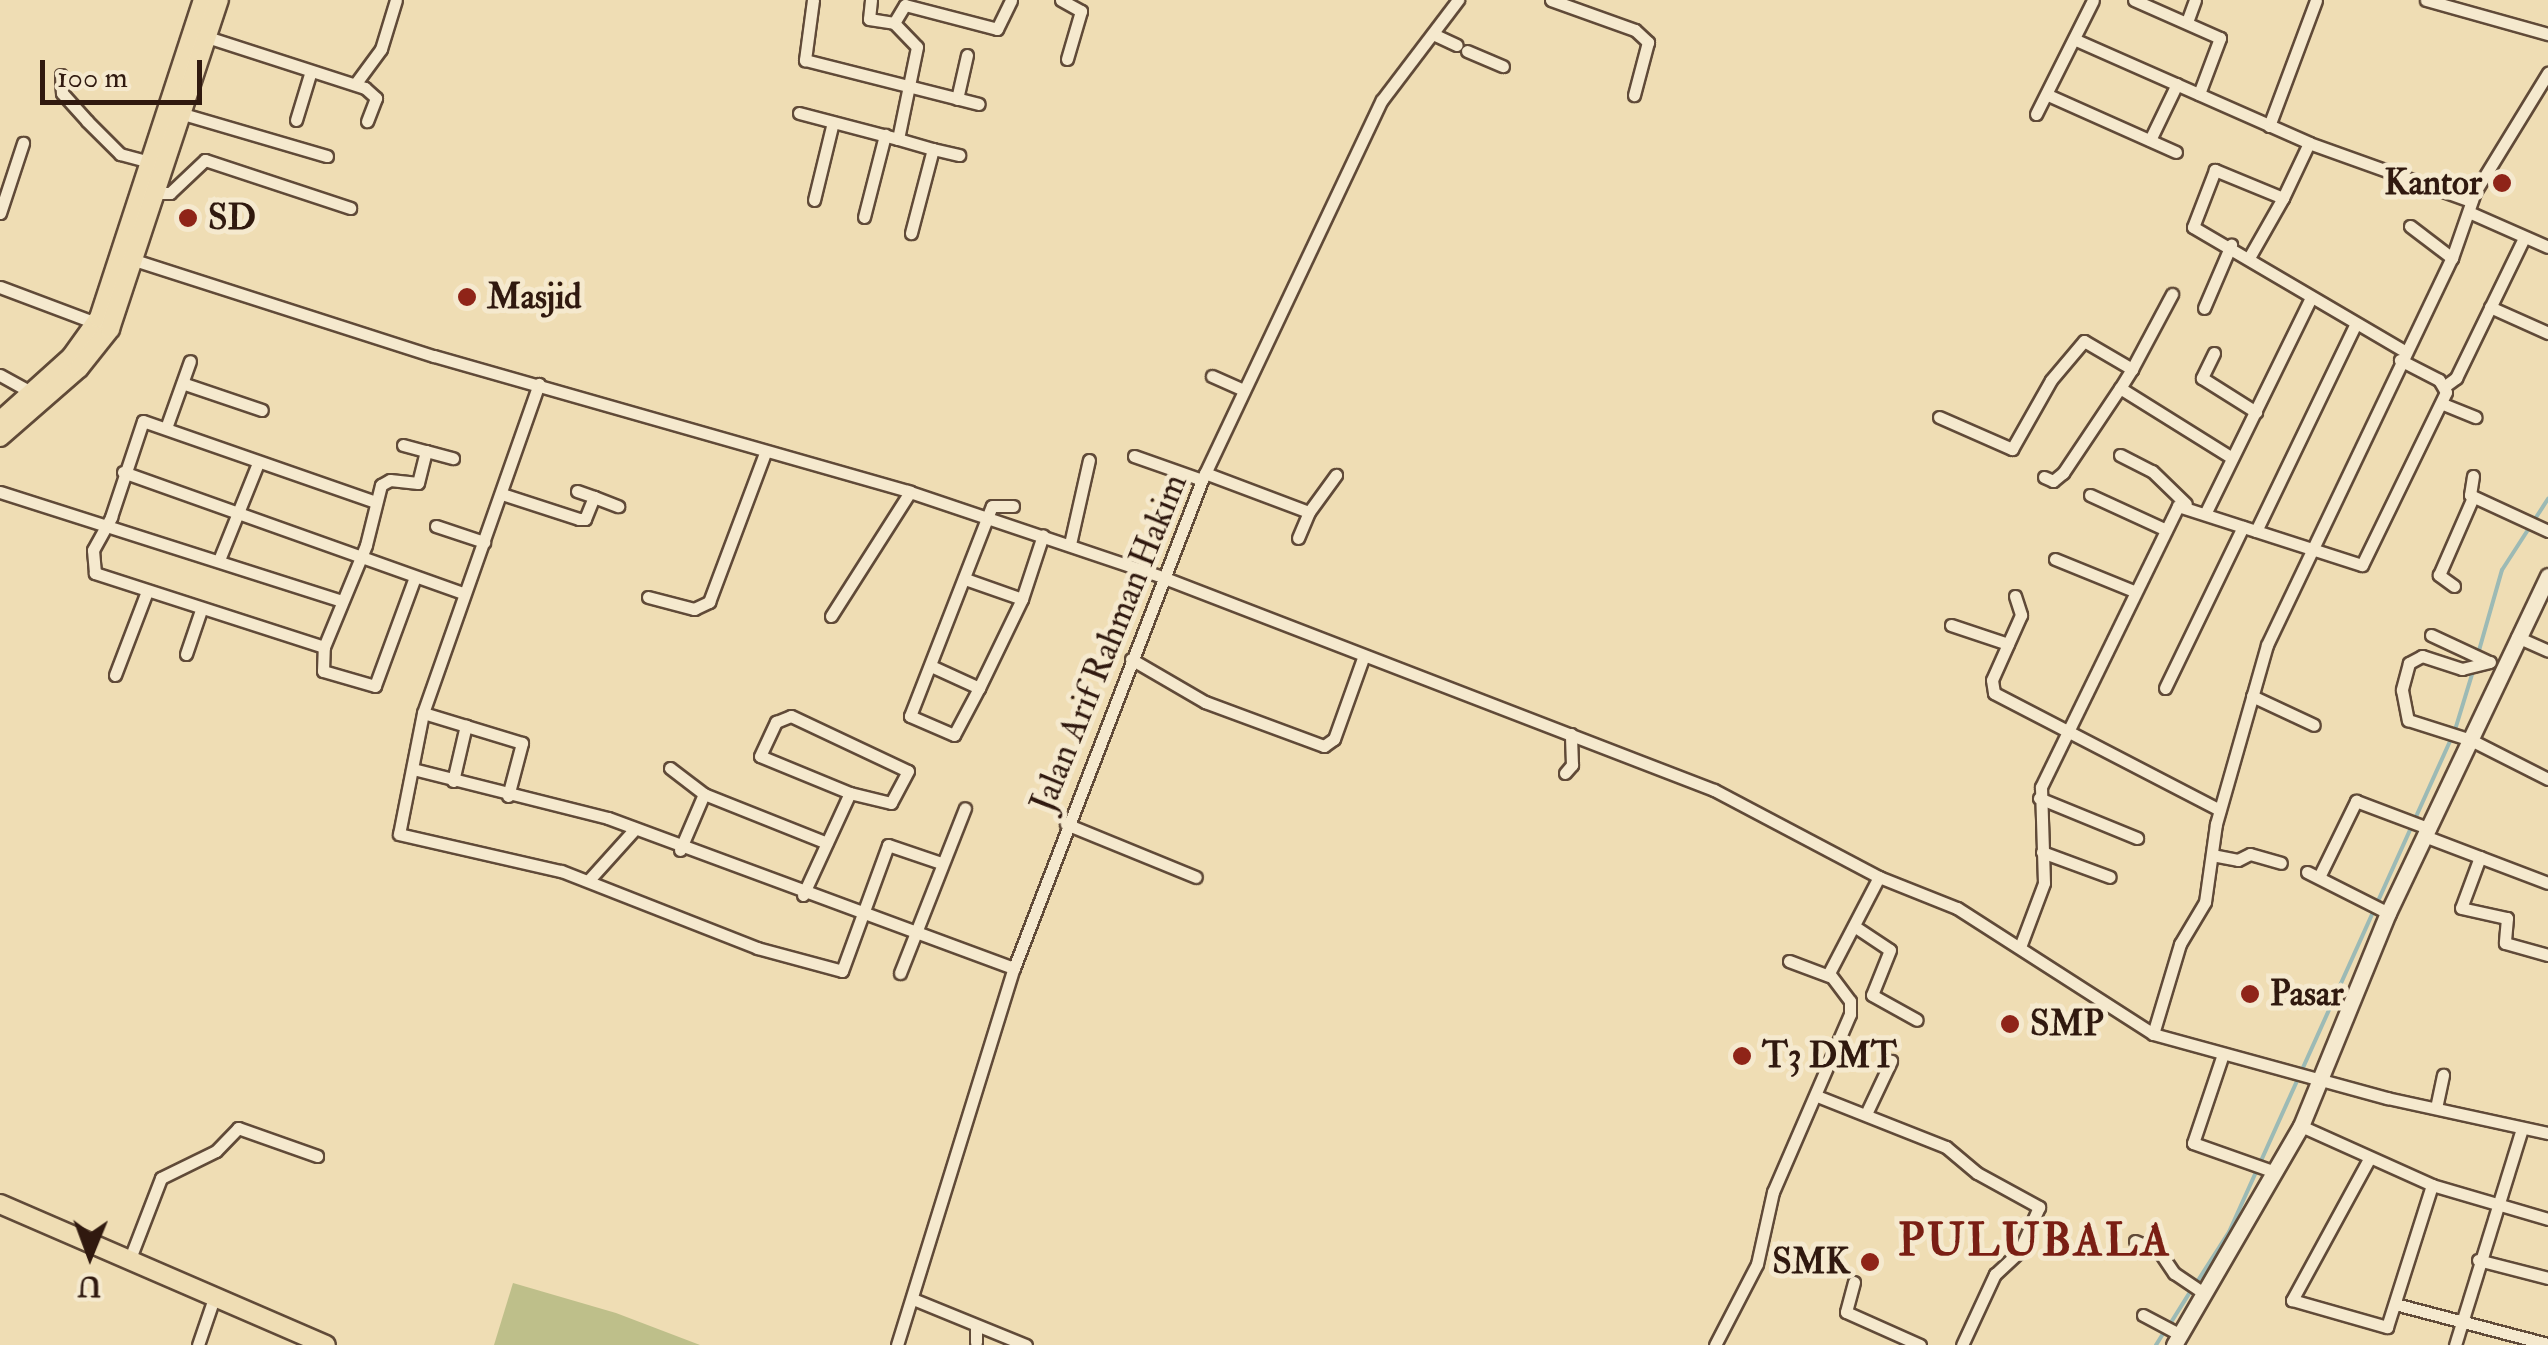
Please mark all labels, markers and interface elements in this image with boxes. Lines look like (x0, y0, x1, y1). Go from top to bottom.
scale bar (45, 40, 208, 102)
text: 100 m (57, 59, 128, 96)
place label: Kantor (2384, 162, 2482, 204)
marker: Kantor (2491, 172, 2513, 194)
place label: SD (208, 197, 256, 239)
marker: SD (177, 207, 199, 229)
place label: Masjid (487, 276, 582, 318)
marker: Masjid (456, 286, 478, 308)
street label: Jalan Arif Rahman Hakim (1022, 468, 1196, 818)
place label: Pasar (2270, 973, 2343, 1015)
marker: Pasar (2239, 983, 2261, 1005)
place label: SMP (2030, 1003, 2104, 1045)
marker: SMP (1999, 1013, 2021, 1035)
place label: T3 DMT (1762, 1035, 1897, 1077)
marker: T3 DMT (1731, 1045, 1753, 1067)
north arrow (40, 1205, 140, 1305)
district label: PULUBALA (1898, 1215, 2172, 1269)
place label: SMK (1772, 1241, 1850, 1283)
marker: SMK (1859, 1251, 1881, 1273)
text: U (77, 1268, 102, 1303)

